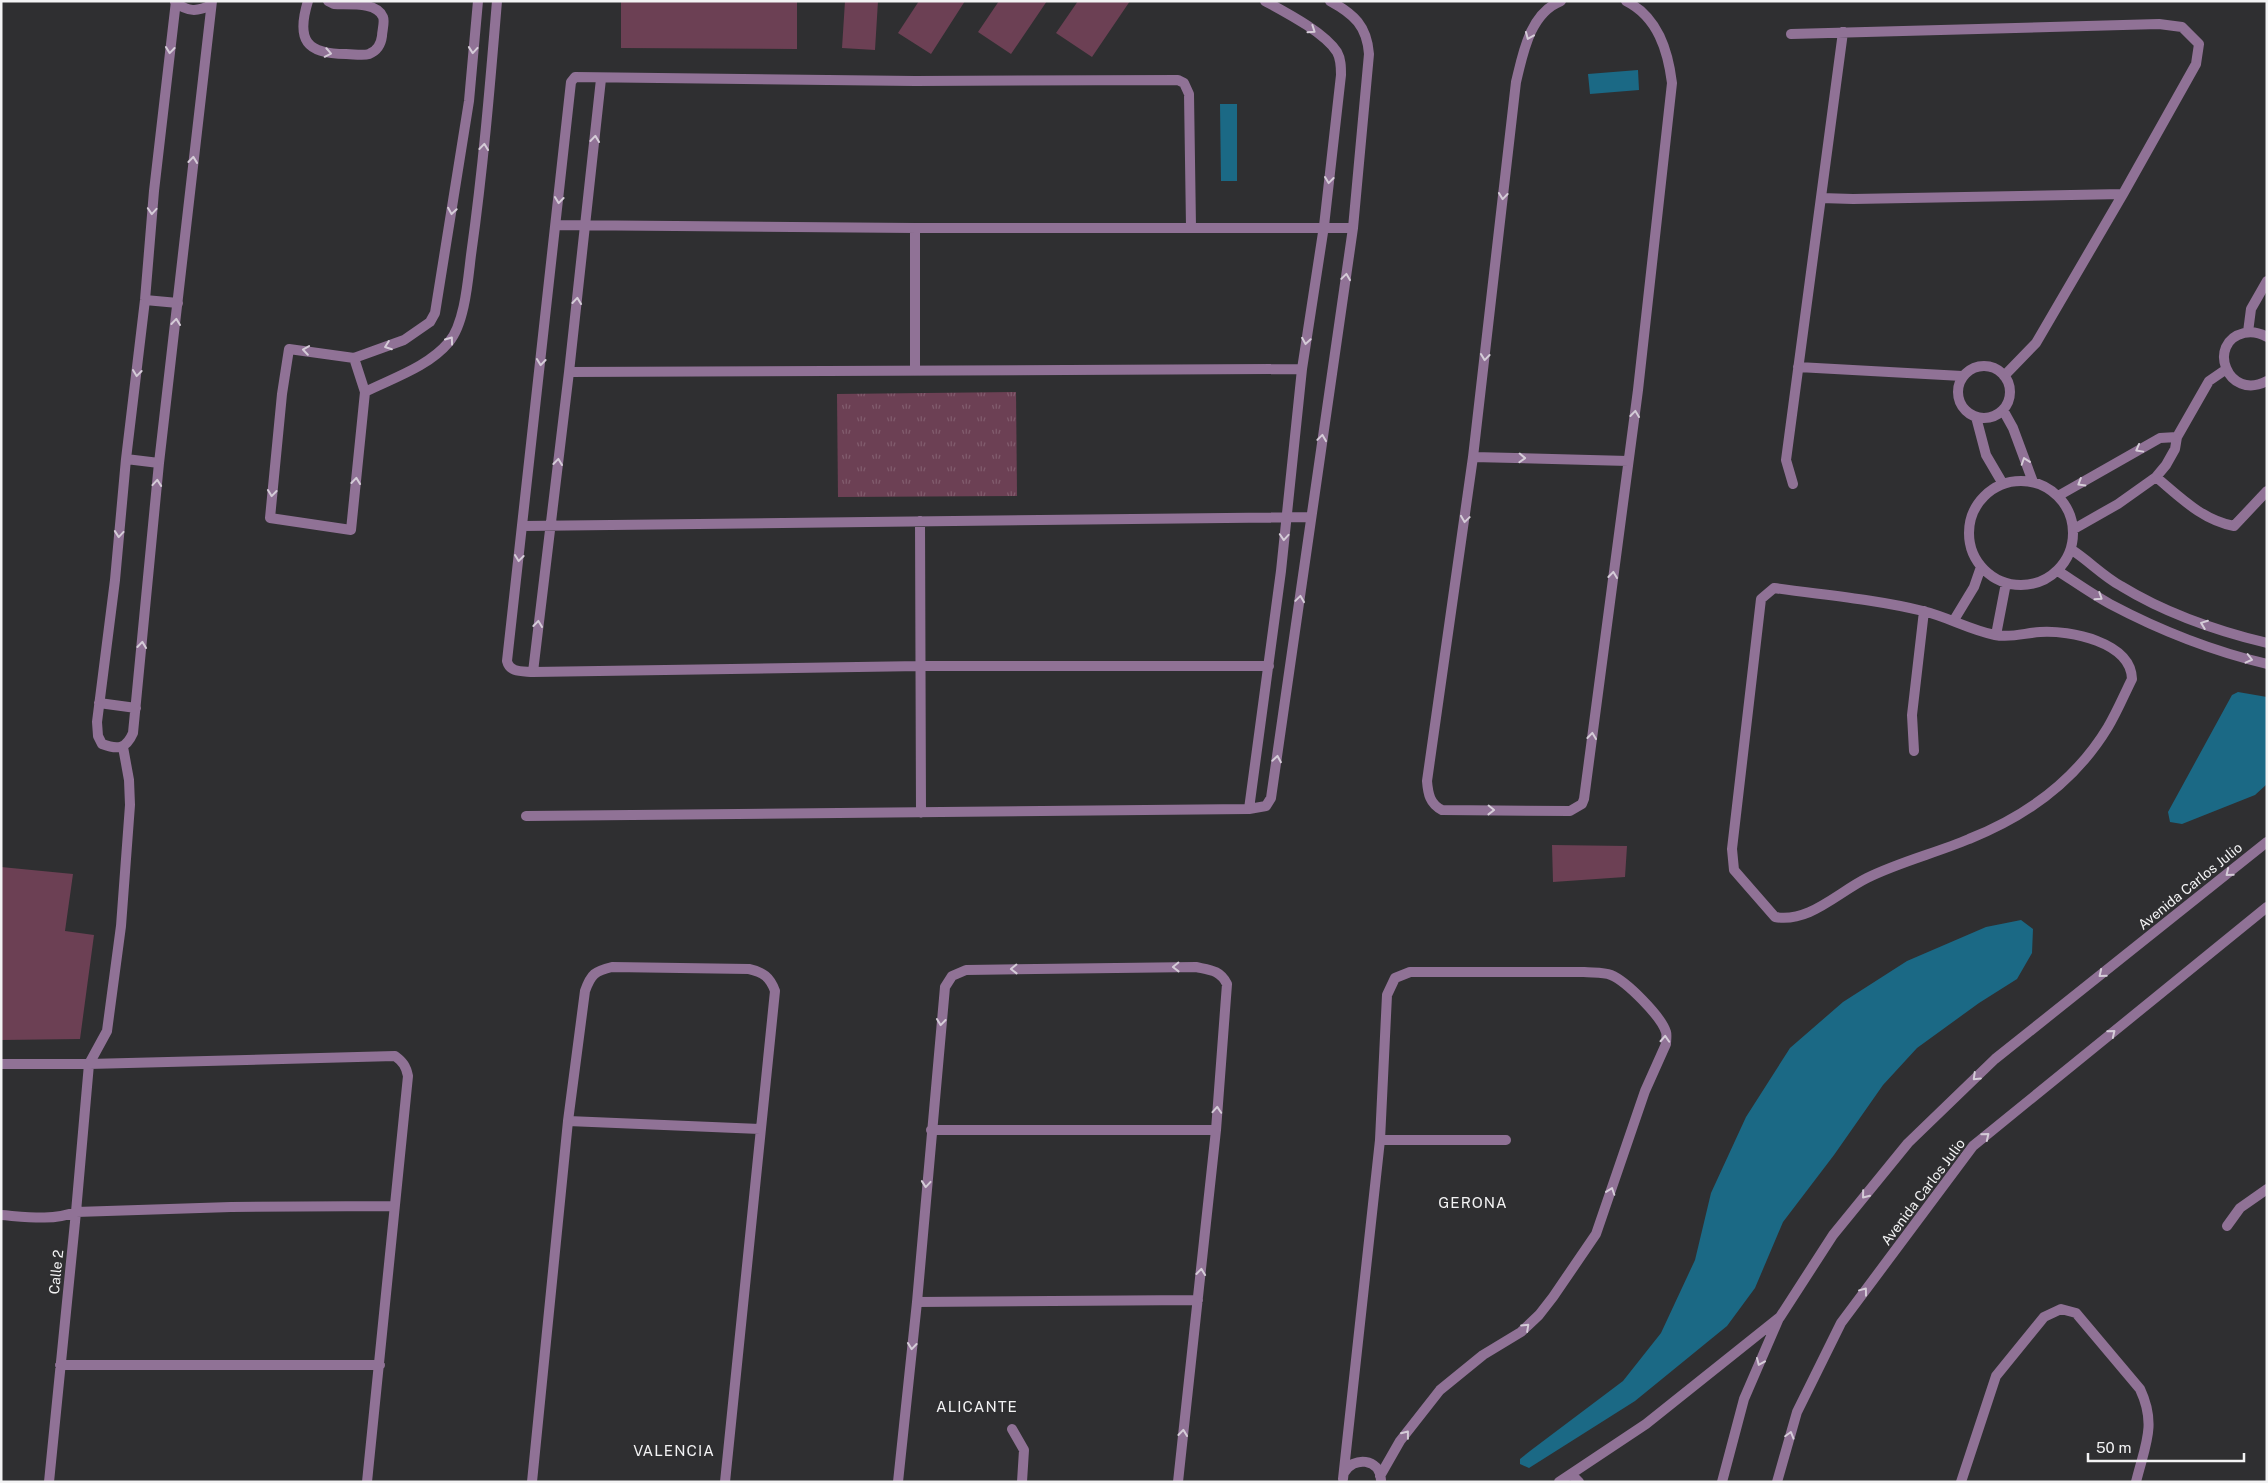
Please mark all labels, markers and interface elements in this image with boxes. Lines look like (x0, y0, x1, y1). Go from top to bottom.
one-way arrow (1307, 24, 1316, 34)
one-way arrow (1525, 31, 1536, 40)
one-way arrow (165, 46, 176, 54)
one-way arrow (468, 46, 479, 54)
one-way arrow (323, 47, 332, 57)
one-way arrow (589, 135, 600, 143)
one-way arrow (478, 142, 489, 150)
one-way arrow (187, 156, 198, 164)
one-way arrow (1324, 176, 1335, 184)
one-way arrow (1498, 192, 1509, 200)
one-way arrow (553, 197, 564, 205)
one-way arrow (448, 206, 458, 215)
one-way arrow (147, 207, 158, 215)
one-way arrow (1340, 272, 1351, 280)
one-way arrow (571, 297, 582, 305)
one-way arrow (170, 318, 181, 326)
one-way arrow (444, 336, 453, 346)
one-way arrow (1302, 337, 1312, 345)
one-way arrow (385, 340, 393, 350)
one-way arrow (301, 345, 309, 356)
one-way arrow (1480, 354, 1491, 362)
one-way arrow (536, 358, 547, 366)
one-way arrow (132, 369, 142, 377)
one-way arrow (1629, 409, 1639, 418)
one-way arrow (1317, 433, 1327, 442)
one-way arrow (2135, 443, 2144, 453)
one-way arrow (1518, 453, 1526, 463)
one-way arrow (2021, 457, 2031, 465)
one-way arrow (552, 458, 563, 466)
one-way arrow (2077, 476, 2086, 486)
one-way arrow (350, 477, 361, 485)
one-way arrow (151, 479, 162, 487)
one-way arrow (267, 490, 278, 498)
one-way arrow (1460, 514, 1470, 523)
one-way arrow (114, 531, 125, 539)
one-way arrow (1278, 533, 1289, 541)
one-way arrow (514, 554, 525, 562)
one-way arrow (1608, 571, 1618, 579)
one-way arrow (2094, 591, 2103, 601)
one-way arrow (1294, 594, 1305, 602)
one-way arrow (532, 619, 543, 627)
one-way arrow (2200, 619, 2208, 629)
one-way arrow (136, 641, 147, 649)
one-way arrow (2244, 654, 2252, 664)
one-way arrow (1586, 732, 1597, 740)
one-way arrow (1271, 755, 1282, 763)
one-way arrow (1487, 805, 1495, 815)
street label: Avenida Carlos Julio (2135, 839, 2245, 933)
one-way arrow (2226, 867, 2235, 875)
one-way arrow (1172, 962, 1180, 972)
one-way arrow (1010, 964, 1018, 974)
one-way arrow (2099, 969, 2108, 977)
one-way arrow (936, 1019, 947, 1027)
one-way arrow (2106, 1030, 2115, 1039)
one-way arrow (1659, 1034, 1670, 1042)
one-way arrow (1973, 1071, 1982, 1080)
one-way arrow (1212, 1106, 1223, 1114)
one-way arrow (1980, 1133, 1989, 1142)
street label: Avenida Carlos Julio (1878, 1136, 1968, 1248)
one-way arrow (921, 1180, 932, 1188)
one-way arrow (1605, 1188, 1615, 1196)
one-way arrow (1862, 1190, 1871, 1199)
district label: GERONA (1438, 1194, 1508, 1211)
street label: Calle 2 (46, 1249, 66, 1295)
one-way arrow (1195, 1268, 1206, 1276)
one-way arrow (1859, 1288, 1867, 1297)
one-way arrow (1520, 1324, 1529, 1333)
one-way arrow (907, 1342, 918, 1350)
one-way arrow (1756, 1357, 1767, 1366)
district label: ALICANTE (936, 1398, 1018, 1415)
one-way arrow (1177, 1429, 1188, 1437)
scale bar (2088, 1430, 2244, 1462)
one-way arrow (1400, 1431, 1408, 1440)
one-way arrow (1785, 1431, 1795, 1440)
text: 50 m (2096, 1439, 2131, 1456)
district label: VALENCIA (633, 1442, 715, 1459)

